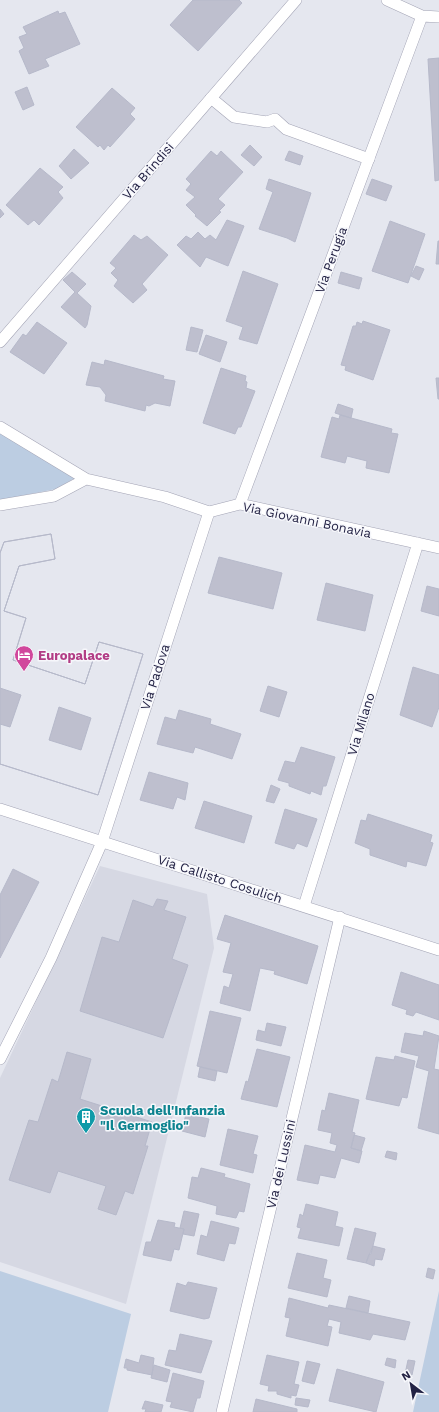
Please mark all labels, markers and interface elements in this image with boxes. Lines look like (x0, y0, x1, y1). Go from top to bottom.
street label: Via Brindisi (119, 139, 177, 203)
street label: Via Perugia (312, 224, 350, 295)
street label: Via Giovanni Bonavia (241, 499, 373, 541)
street label: Via Padova (137, 641, 173, 712)
hotel icon: Europalace (13, 644, 35, 672)
place label: Europalace (38, 648, 110, 663)
street label: Via Milano (344, 690, 378, 757)
street label: Via Callisto Cosulich (156, 852, 284, 906)
place label: Scuola dell'Infanzia "Il Germoglio" (100, 1103, 226, 1133)
building icon: Scuola dell'Infanzia "Il Germoglio" (75, 1106, 97, 1134)
street label: Via dei Lussini (263, 1118, 299, 1210)
north arrow (391, 1364, 431, 1404)
text: N (399, 1368, 413, 1384)

